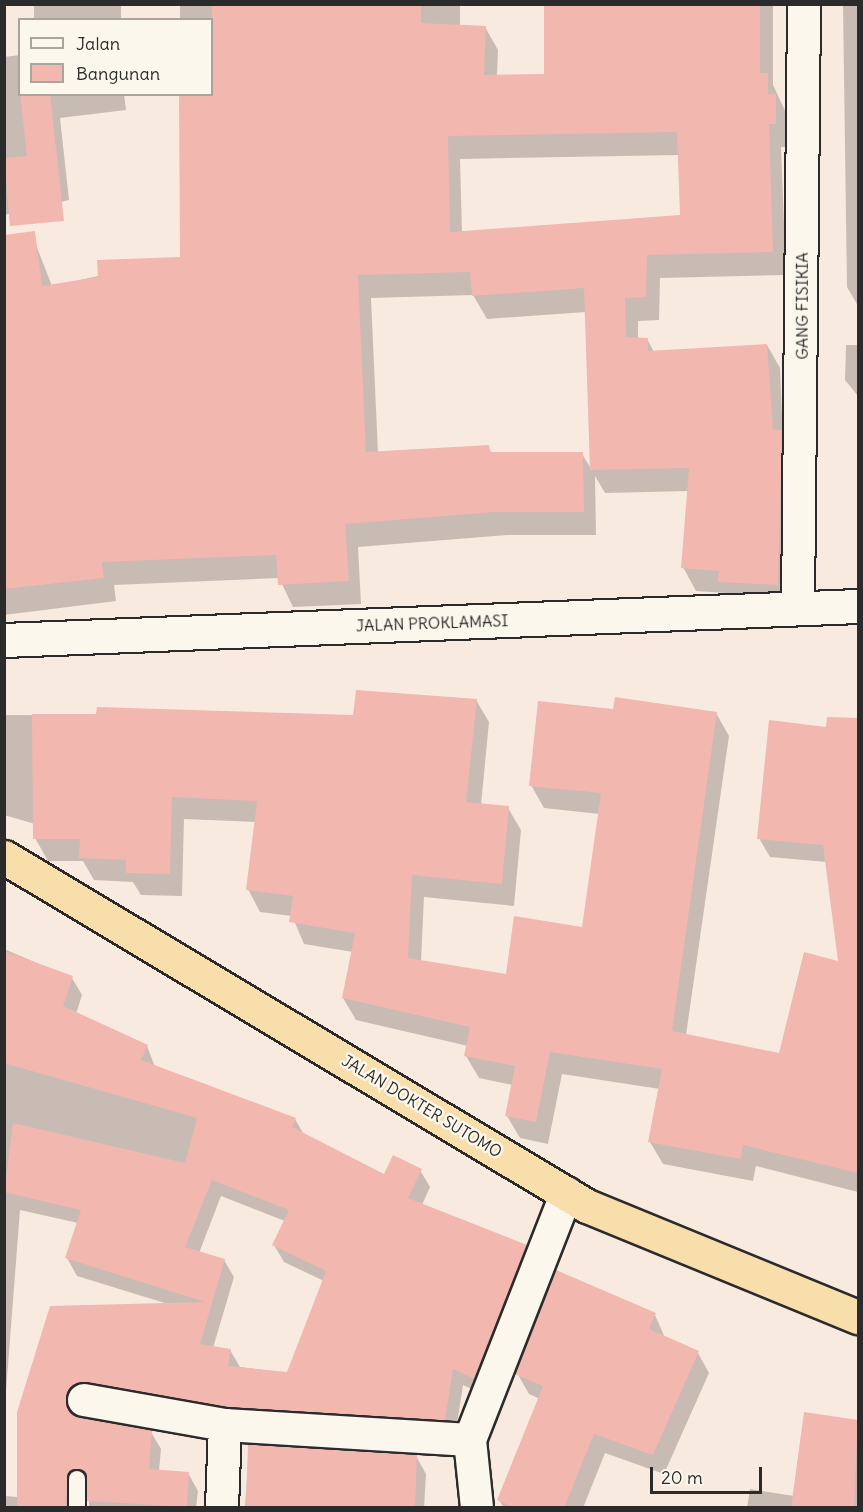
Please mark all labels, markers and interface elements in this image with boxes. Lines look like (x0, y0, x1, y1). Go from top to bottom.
legend (18, 18, 213, 96)
text: Jalan (76, 32, 120, 55)
text: Bangunan (76, 62, 160, 85)
street label: GANG FISIKIA (792, 252, 812, 360)
street label: JALAN PROKLAMASI (355, 611, 509, 635)
street label: JALAN DOKTER SUTOMO (339, 1051, 505, 1161)
scale bar (653, 1455, 766, 1493)
text: 20 m (661, 1466, 703, 1489)

